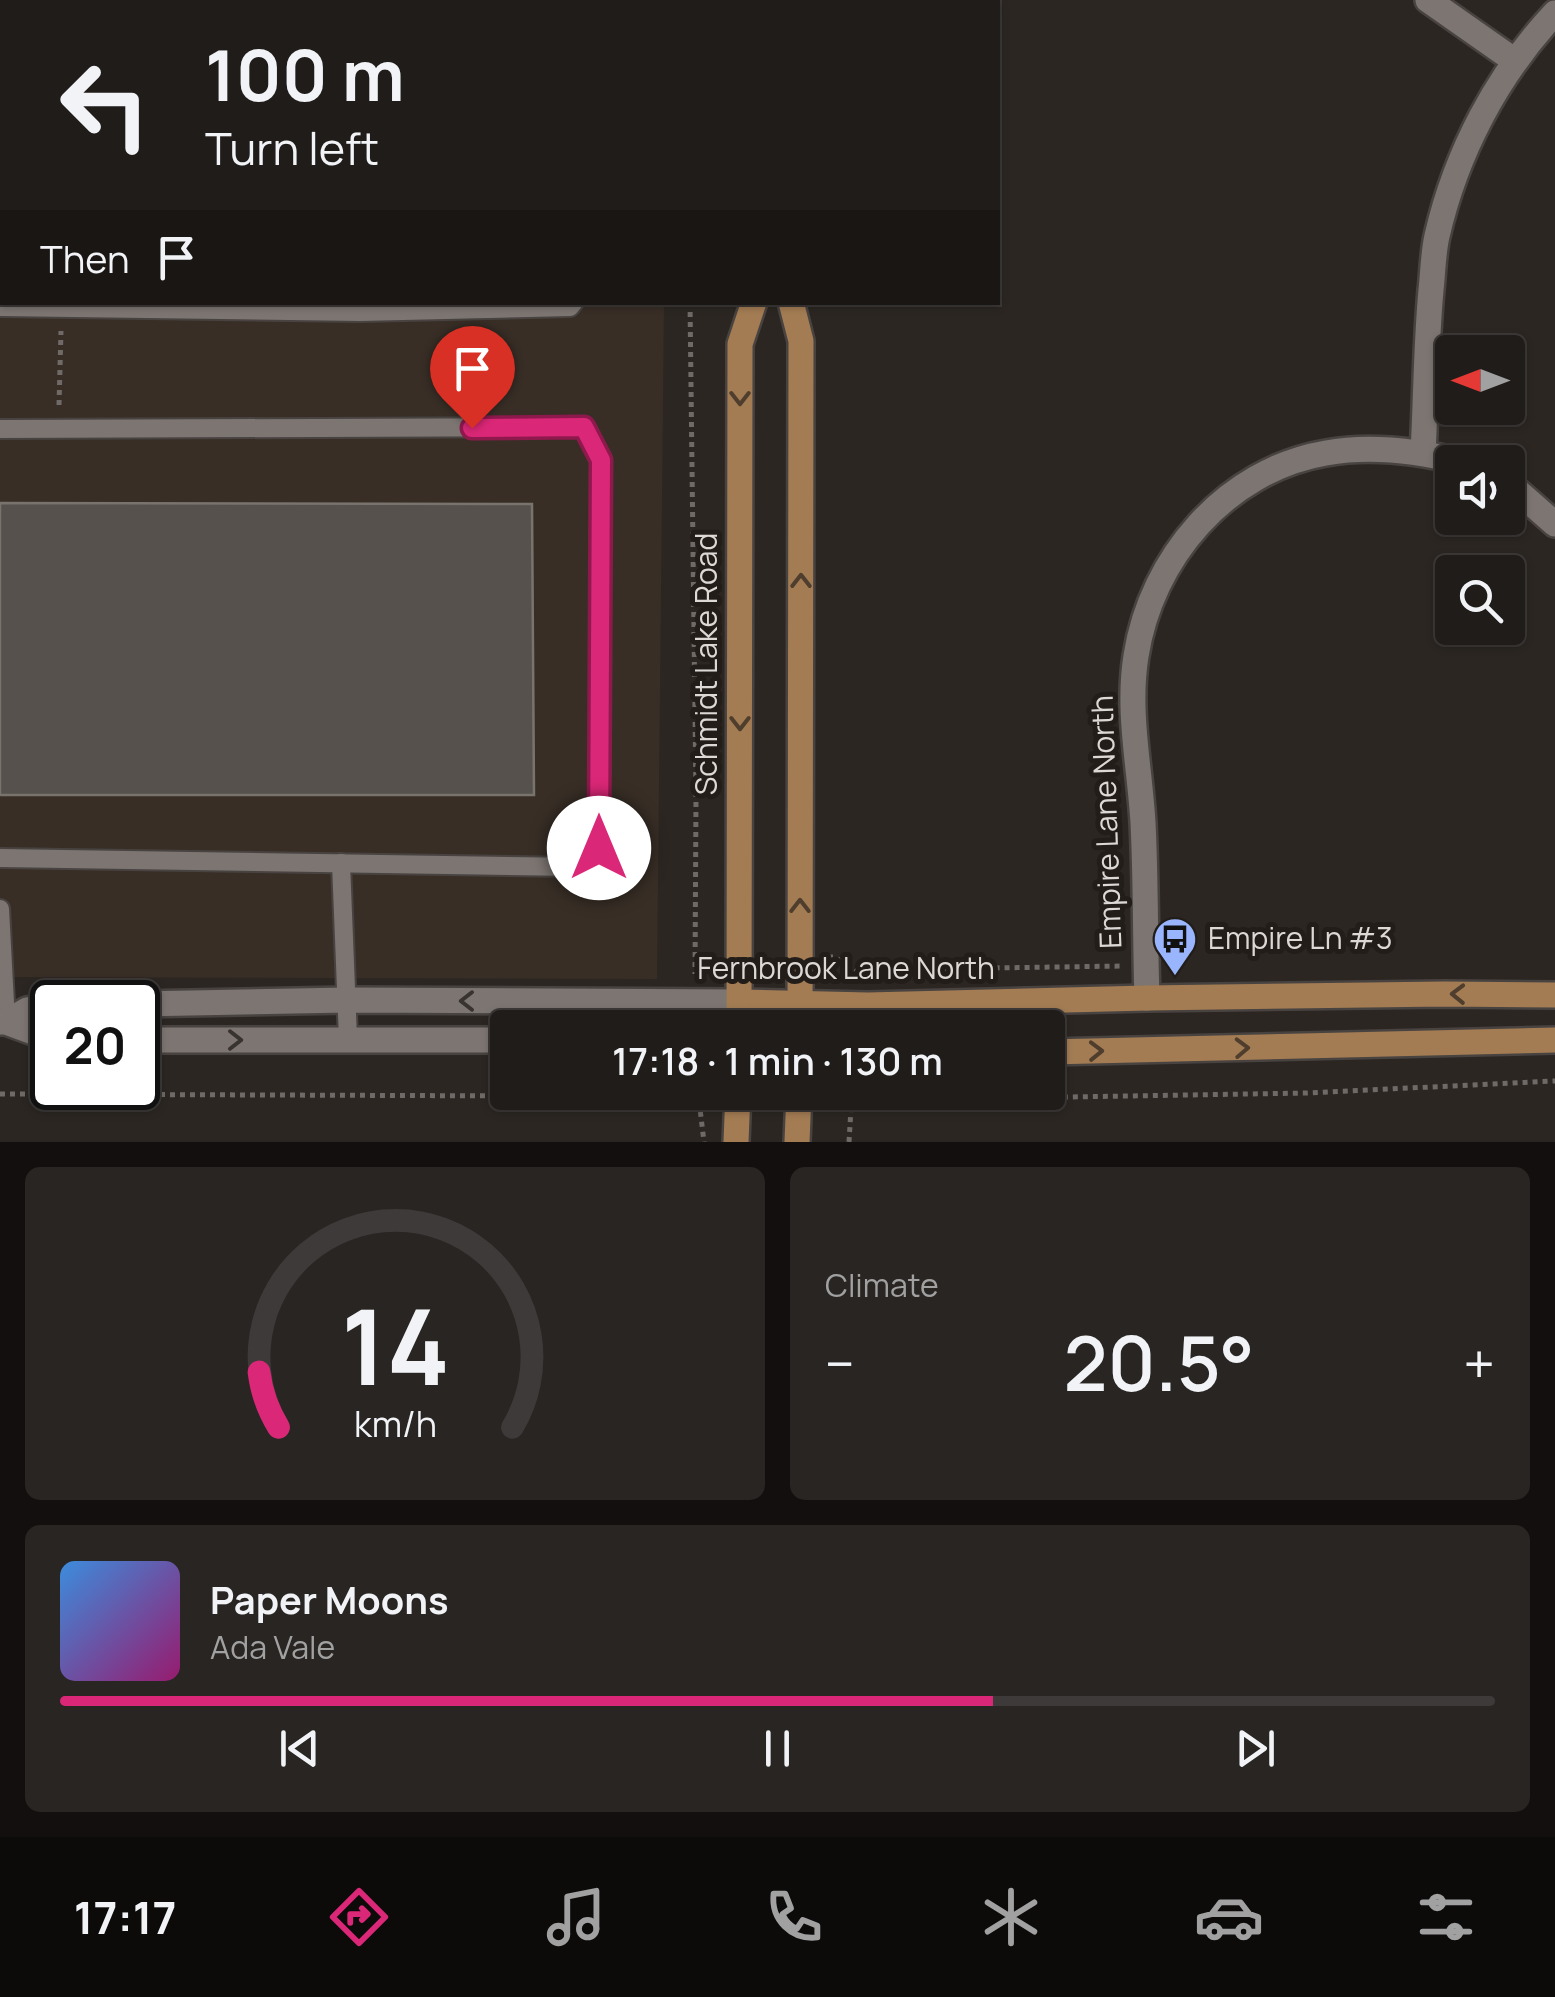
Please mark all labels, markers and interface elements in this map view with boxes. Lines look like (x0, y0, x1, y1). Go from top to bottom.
text: 100 m (205, 26, 405, 122)
icon: left (40, 40, 170, 170)
text: Turn left (205, 117, 379, 179)
icon: arrive (149, 230, 204, 285)
text: Then (40, 232, 129, 284)
pin (430, 326, 515, 429)
north arrow (1435, 335, 1525, 425)
map controls (1435, 335, 1525, 645)
icon: arrive (445, 341, 500, 396)
one-way arrow (729, 390, 751, 406)
button: sound (1435, 445, 1525, 535)
street label: Schmidt Lake Road (685, 533, 726, 795)
button: search (1435, 555, 1525, 645)
one-way arrow (790, 572, 812, 588)
street label: Empire Lane North (1081, 695, 1130, 949)
one-way arrow (729, 716, 751, 731)
position arrow (547, 796, 651, 900)
one-way arrow (789, 897, 810, 913)
bus stop icon: Empire Ln #3 (1152, 916, 1198, 977)
place label: Empire Ln #3 (1208, 917, 1393, 958)
street label: Fernbrook Lane North (697, 947, 995, 988)
speed limit sign: 20 (30, 980, 160, 1110)
one-way arrow (1449, 983, 1464, 1005)
one-way arrow (459, 990, 474, 1012)
one-way arrow (227, 1029, 243, 1050)
text: 17:18 · 1 min · 130 m (612, 1034, 943, 1086)
one-way arrow (1236, 1037, 1251, 1059)
one-way arrow (1090, 1040, 1105, 1062)
text: Climate (825, 1263, 939, 1307)
text: 14 (341, 1274, 449, 1416)
text: 20.5° (1063, 1311, 1255, 1414)
text: − (825, 1325, 855, 1401)
text: + (1463, 1325, 1495, 1401)
text: km/h (353, 1399, 437, 1448)
text: Paper Moons (210, 1573, 449, 1625)
text: Ada Vale (210, 1625, 335, 1669)
icon: previous (272, 1721, 327, 1776)
icon: pause (750, 1721, 805, 1776)
icon: next (1228, 1721, 1283, 1776)
icon: directions (324, 1882, 394, 1952)
icon: music (541, 1882, 611, 1952)
icon: phone (759, 1882, 829, 1952)
icon: climate (976, 1882, 1046, 1952)
icon: car (1194, 1882, 1264, 1952)
icon: filters (1411, 1882, 1481, 1952)
text: 17:17 (74, 1886, 177, 1948)

